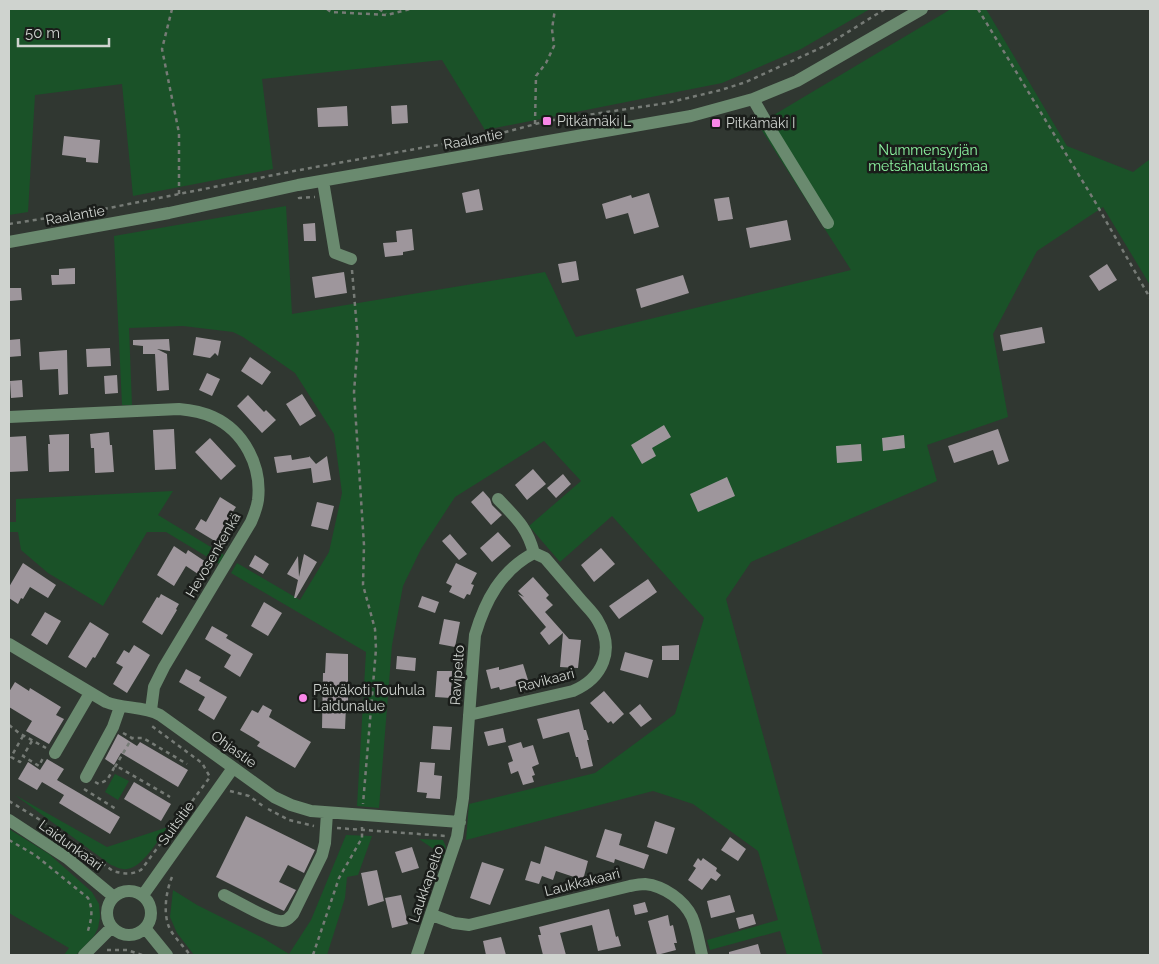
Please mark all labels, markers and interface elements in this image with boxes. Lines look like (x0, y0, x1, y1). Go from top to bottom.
scale bar (18, 15, 109, 47)
text: 50 m (25, 24, 60, 42)
place label: Pitkämäki L (557, 113, 631, 129)
marker: Pitkämäki L (541, 115, 553, 127)
place label: Pitkämäki I (726, 115, 795, 131)
marker: Pitkämäki I (710, 117, 722, 129)
street label: Raalantie (442, 125, 504, 153)
park label: Nummensyrjän metsähautausmaa (868, 142, 988, 174)
street label: Raalantie (44, 202, 106, 228)
street label: Hevosenkenkä (182, 510, 244, 600)
street label: Ravipelto (447, 644, 467, 706)
street label: Ravikaari (516, 665, 576, 695)
place label: Päiväkoti Touhula Laidunalue (313, 682, 425, 714)
marker: Päiväkoti Touhula Laidunalue (297, 692, 309, 704)
street label: Ohjastie (208, 727, 260, 771)
street label: Suitsitie (155, 798, 197, 848)
street label: Laidunkaari (36, 817, 106, 873)
street label: Laukkapelto (405, 844, 447, 924)
street label: Laukkakaari (543, 865, 621, 899)

